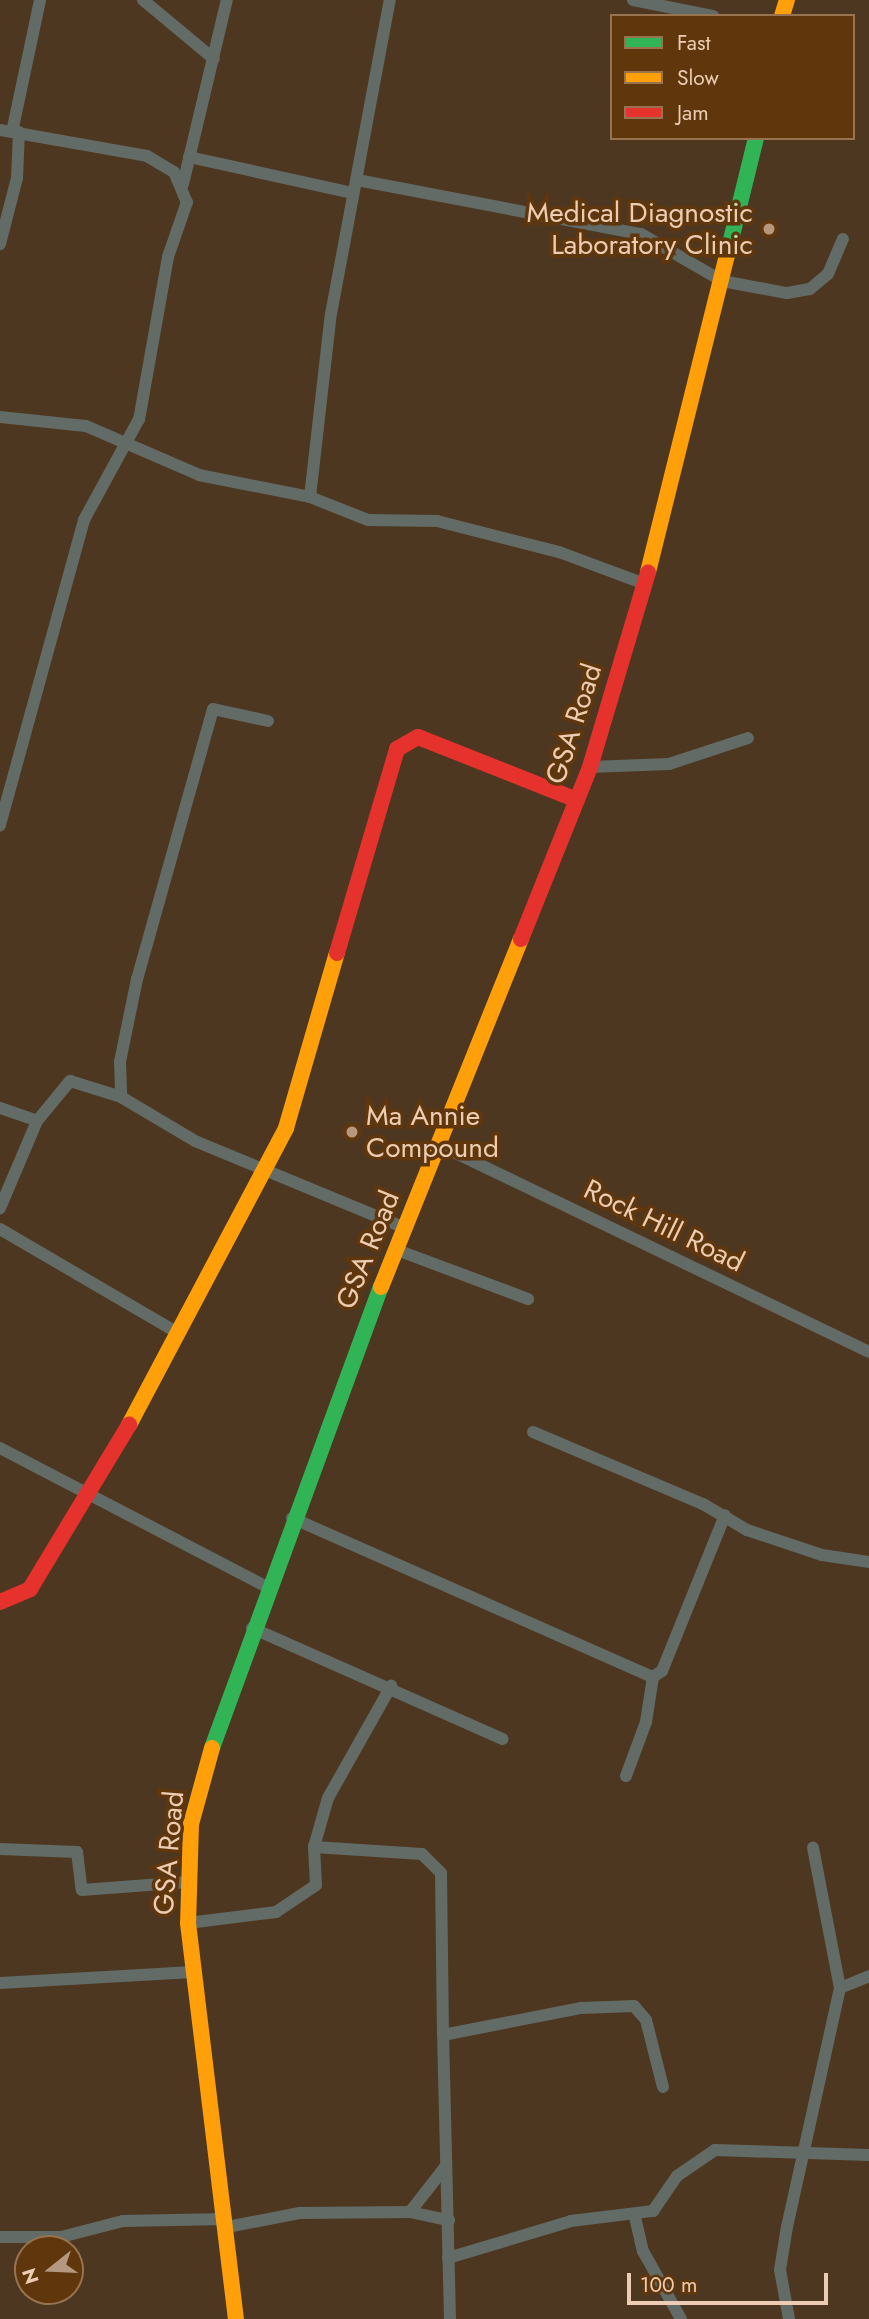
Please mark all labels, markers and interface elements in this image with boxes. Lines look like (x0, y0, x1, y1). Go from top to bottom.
legend (610, 14, 855, 140)
text: Fast (677, 28, 710, 58)
text: Slow (677, 63, 719, 93)
text: Jam (677, 98, 709, 128)
place label: Medical Diagnostic Laboratory Clinic (527, 196, 753, 262)
marker: Medical Diagnostic Laboratory Clinic (759, 219, 779, 239)
street label: GSA Road (539, 660, 609, 788)
place label: Ma Annie Compound (366, 1099, 499, 1165)
marker: Ma Annie Compound (344, 1124, 360, 1140)
street label: Rock Hill Road (578, 1173, 750, 1279)
street label: GSA Road (329, 1186, 407, 1314)
street label: GSA Road (147, 1790, 191, 1916)
north arrow (14, 2235, 84, 2305)
scale bar (631, 2260, 832, 2304)
text: N (15, 2265, 46, 2287)
text: 100 m (640, 2270, 697, 2300)

